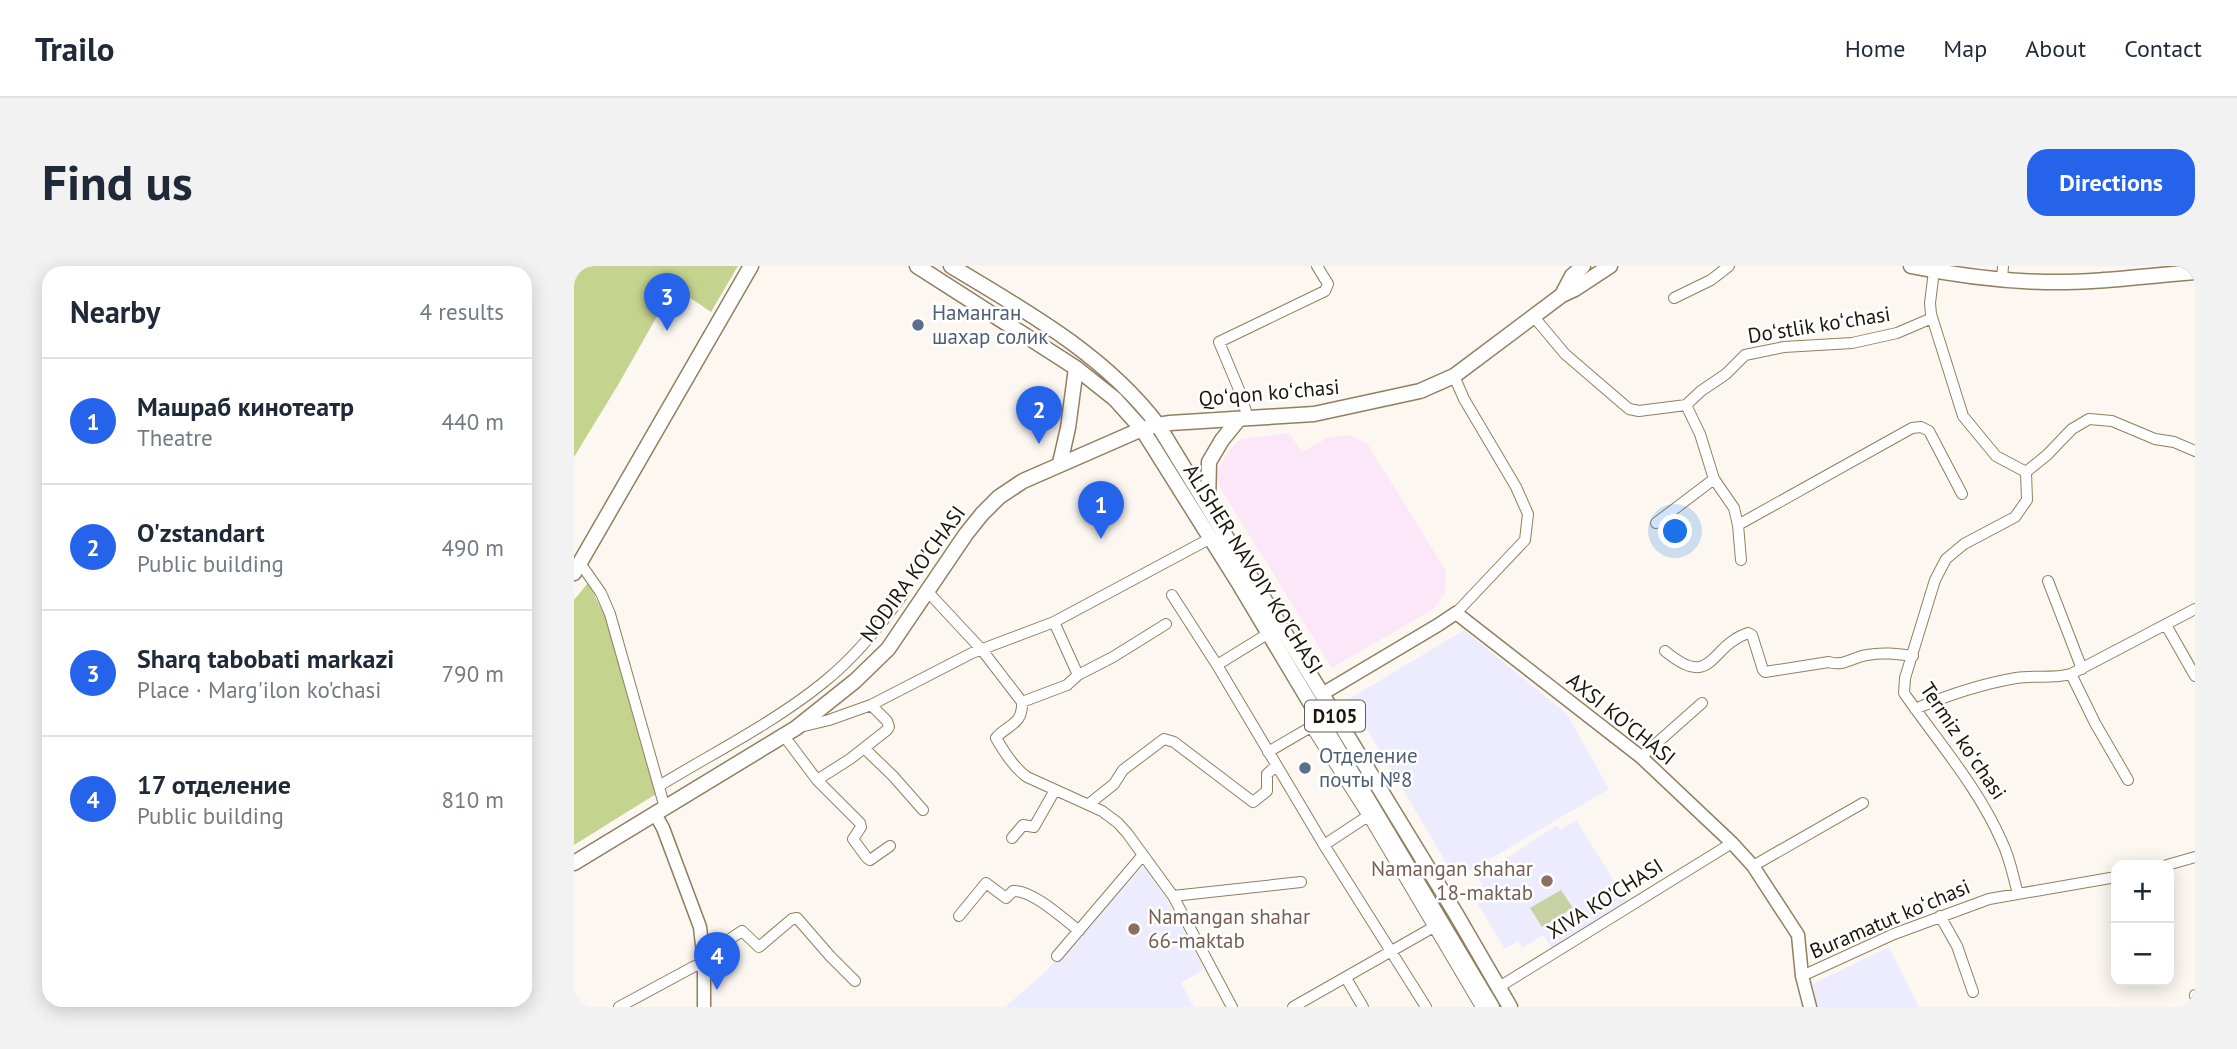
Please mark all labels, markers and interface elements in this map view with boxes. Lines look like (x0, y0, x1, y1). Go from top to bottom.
text: Trailo (35, 27, 115, 70)
text: Home (1845, 33, 1905, 64)
text: Map (1943, 33, 1987, 64)
text: About (2025, 33, 2086, 64)
text: Contact (2124, 33, 2202, 64)
button: Directions (2027, 149, 2195, 216)
text: Find us (42, 150, 193, 214)
pin: 3 (644, 273, 690, 331)
text: Nearby (70, 292, 160, 331)
text: 4 results (420, 297, 504, 326)
place label: Наманган шахар солик (932, 299, 1048, 350)
street label: Doʻstlik koʻchasi (1746, 300, 1892, 349)
marker: Наманган шахар солик (910, 317, 926, 333)
street label: Qoʻqon koʻchasi (1197, 373, 1341, 412)
pin: 2 (1016, 386, 1062, 444)
text: Машраб кинотеатр (137, 390, 354, 423)
text: 1 (86, 407, 100, 436)
text: 440 m (442, 407, 504, 436)
text: Theatre (137, 423, 213, 452)
street label: ALISHER NAVOIY KO'CHASI (1178, 459, 1329, 679)
pin: 1 (1078, 481, 1124, 539)
street label: NODIRA KO'CHASI (854, 500, 971, 647)
your location (1658, 514, 1692, 548)
text: O'zstandart (137, 516, 265, 549)
text: 2 (86, 533, 100, 562)
text: 490 m (442, 533, 504, 562)
text: Public building (137, 549, 284, 578)
text: Sharq tabobati markazi (137, 642, 394, 675)
text: 3 (86, 659, 100, 688)
text: 790 m (442, 659, 504, 688)
street label: AXSI KO'CHASI (1561, 667, 1681, 771)
text: Place · Marg'ilon ko'chasi (137, 675, 381, 704)
street label: Termiz koʻchasi (1914, 677, 2012, 804)
road number: D105 (1305, 701, 1365, 732)
place label: Отделение почты №8 (1319, 742, 1418, 793)
marker: Отделение почты №8 (1297, 760, 1313, 776)
text: 17 отделение (137, 768, 291, 801)
text: 4 (86, 785, 100, 814)
text: 810 m (442, 785, 504, 814)
text: Public building (137, 801, 284, 830)
street label: XIVA KO'CHASI (1542, 852, 1668, 945)
place label: Namangan shahar 18-maktab (1371, 855, 1533, 906)
map controls (2111, 860, 2174, 986)
button: + (2111, 860, 2174, 923)
marker: Namangan shahar 18-maktab (1539, 873, 1555, 889)
street label: Buramatut koʻchasi (1806, 873, 1974, 964)
place label: Namangan shahar 66-maktab (1148, 903, 1310, 954)
marker: Namangan shahar 66-maktab (1126, 921, 1142, 937)
button: − (2111, 923, 2174, 986)
pin: 4 (694, 932, 740, 990)

